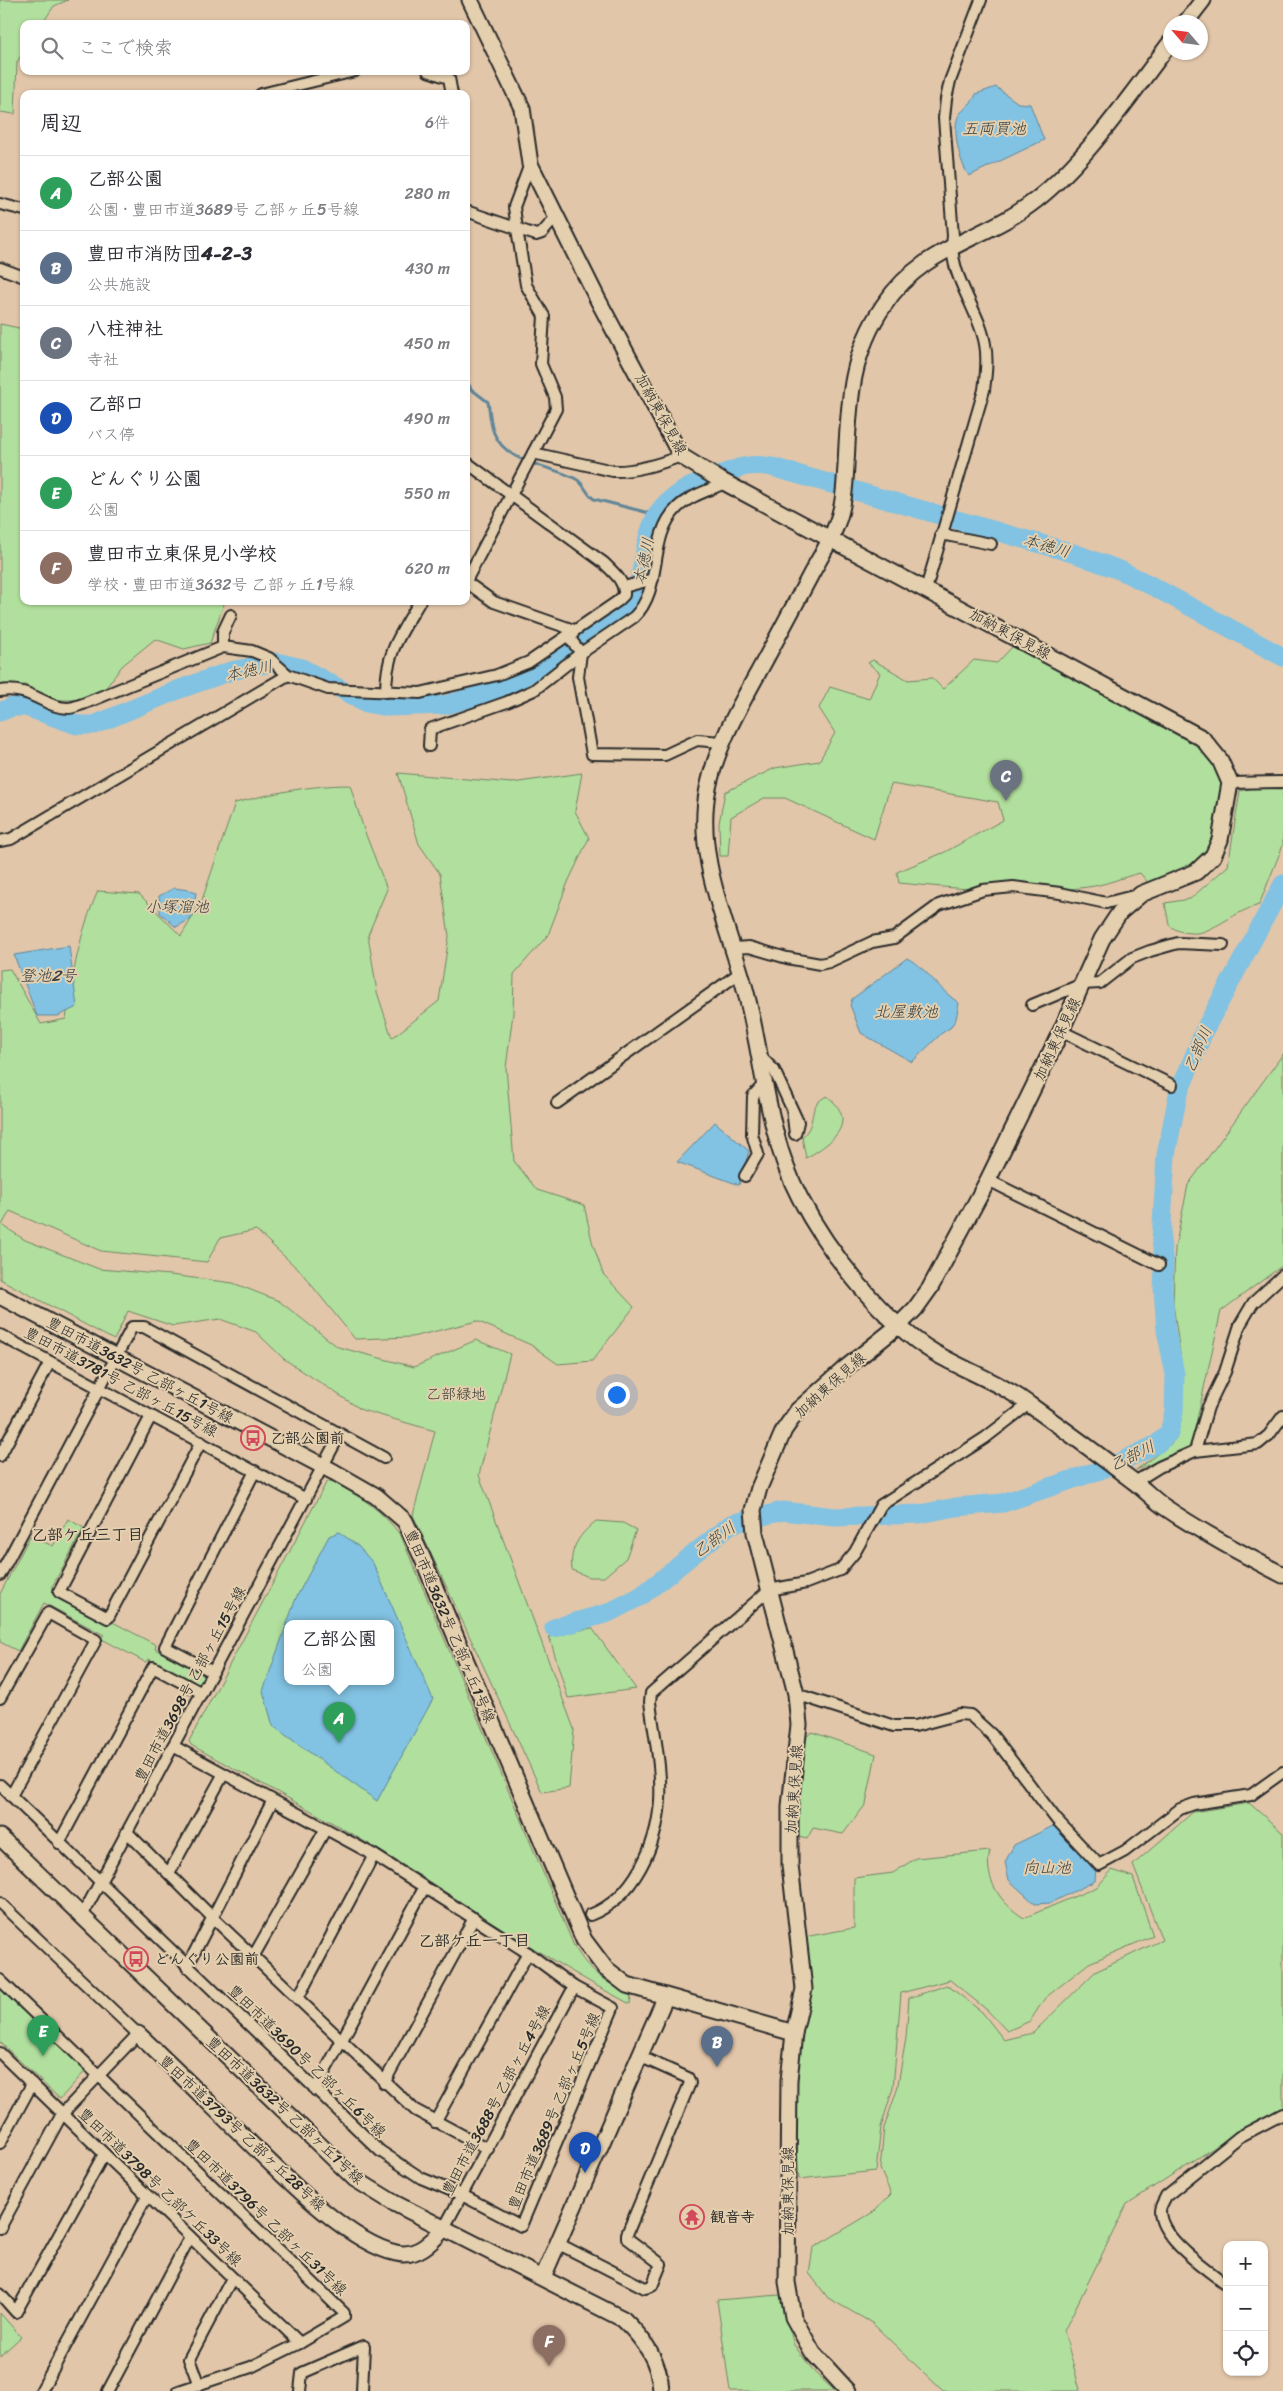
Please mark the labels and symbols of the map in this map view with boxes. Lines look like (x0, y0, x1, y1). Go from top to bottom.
north arrow (1163, 15, 1208, 60)
water label: 五両買池 (962, 114, 1027, 143)
street label: 加納東保見線 (628, 368, 694, 460)
water label: 本徳川 (1020, 525, 1074, 566)
water label: 本徳川 (624, 535, 663, 588)
street label: 加納東保見線 (964, 601, 1056, 667)
water label: 本徳川 (223, 651, 276, 690)
pin: C (990, 760, 1022, 801)
water label: 小塚溜池 (145, 892, 210, 921)
water label: 登池2号 (19, 961, 78, 990)
street label: 加納東保見線 (1026, 993, 1088, 1085)
water label: 北屋敷池 (874, 997, 939, 1026)
water label: 乙部川 (1175, 1021, 1220, 1077)
street label: 豊田市道3632号 乙部ヶ丘1号線 (42, 1309, 238, 1431)
street label: 豊田市道3781号 乙部ヶ丘15号線 (19, 1320, 223, 1444)
street label: 加納東保見線 (788, 1345, 872, 1425)
park label: 乙部緑地 (426, 1381, 486, 1407)
your location (604, 1382, 630, 1408)
bus stop icon: 乙部公園前 (240, 1425, 266, 1451)
place label: 乙部公園前 (270, 1425, 345, 1451)
water label: 乙部川 (1104, 1432, 1160, 1479)
water label: 乙部川 (686, 1514, 742, 1565)
district label: 乙部ケ丘三丁目 (31, 1520, 143, 1549)
street label: 豊田市道3632号 乙部ヶ丘1号線 (397, 1525, 503, 1727)
street label: 豊田市道3698号 乙部ヶ丘15号線 (127, 1581, 253, 1787)
pin: A (323, 1702, 355, 1743)
street label: 加納東保見線 (778, 1743, 810, 1835)
water label: 向山池 (1023, 1853, 1072, 1882)
district label: 乙部ケ丘一丁目 (418, 1926, 530, 1955)
bus stop icon: どんぐり公園前 (123, 1946, 149, 1972)
place label: どんぐり公園前 (154, 1946, 260, 1972)
street label: 豊田市道3690号 乙部ヶ丘6号線 (221, 1978, 393, 2144)
street label: 豊田市道3688号 乙部ヶ丘4号線 (434, 2000, 558, 2200)
street label: 豊田市道3689号 乙部ヶ丘5号線 (500, 2008, 608, 2214)
pin: E (27, 2015, 59, 2056)
pin: B (701, 2026, 733, 2067)
street label: 豊田市道3632号 乙部ヶ丘1号線 (200, 2029, 370, 2191)
street label: 豊田市道3793号 乙部ヶ丘28号線 (152, 2048, 332, 2218)
street label: 豊田市道3798号 乙部ケ丘33号線 (72, 2101, 248, 2273)
street label: 豊田市道3796号 乙部ヶ丘31号線 (179, 2132, 353, 2302)
pin: D (569, 2132, 601, 2173)
street label: 加納東保見線 (775, 2146, 801, 2236)
temple icon: 観音寺 (679, 2204, 705, 2230)
place label: 観音寺 (710, 2204, 755, 2230)
pin: F (533, 2325, 565, 2366)

